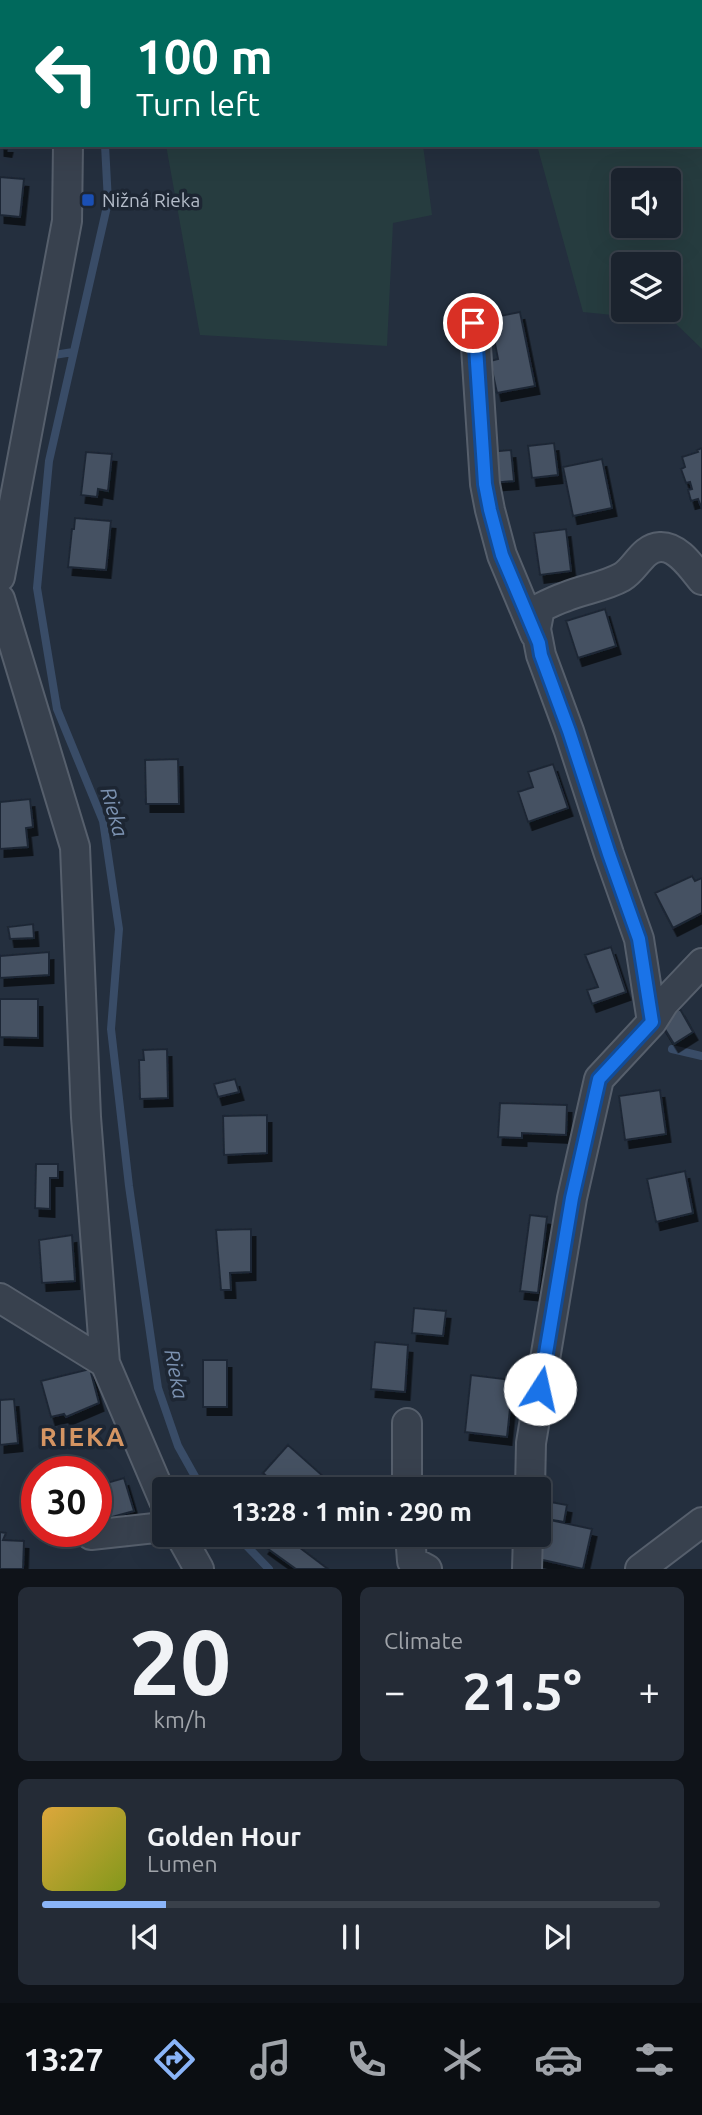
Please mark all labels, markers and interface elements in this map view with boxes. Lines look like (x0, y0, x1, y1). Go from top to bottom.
icon: left (21, 28, 112, 119)
text: 100 m (136, 28, 273, 83)
text: Turn left (136, 86, 260, 122)
map controls (611, 168, 681, 322)
button: sound (611, 168, 681, 238)
place label: Nižná Rieka (102, 189, 200, 211)
marker: Nižná Rieka (80, 192, 96, 208)
button: layers (611, 252, 681, 322)
pin (443, 293, 503, 353)
icon: arrive (454, 304, 492, 342)
water label: Rieka (96, 784, 133, 839)
water label: Rieka (160, 1347, 194, 1401)
position arrow (503, 1352, 577, 1426)
district label: RIEKA (40, 1422, 126, 1451)
speed limit sign: 30 (21, 1456, 112, 1547)
text: 13:28 · 1 min · 290 m (231, 1497, 472, 1526)
text: 20 (129, 1610, 231, 1712)
text: Climate (384, 1628, 463, 1653)
text: 21.5° (462, 1662, 582, 1720)
text: − (384, 1670, 405, 1712)
text: + (639, 1670, 660, 1712)
text: km/h (153, 1707, 207, 1732)
text: Golden Hour (147, 1822, 301, 1851)
text: Lumen (147, 1851, 218, 1876)
icon: previous (126, 1918, 164, 1956)
icon: pause (332, 1918, 370, 1956)
icon: next (538, 1918, 576, 1956)
icon: directions (150, 2035, 199, 2084)
icon: music (246, 2035, 295, 2084)
icon: phone (342, 2035, 391, 2084)
icon: climate (438, 2035, 487, 2084)
icon: car (534, 2035, 583, 2084)
icon: filters (630, 2035, 679, 2084)
text: 13:27 (23, 2041, 104, 2077)

